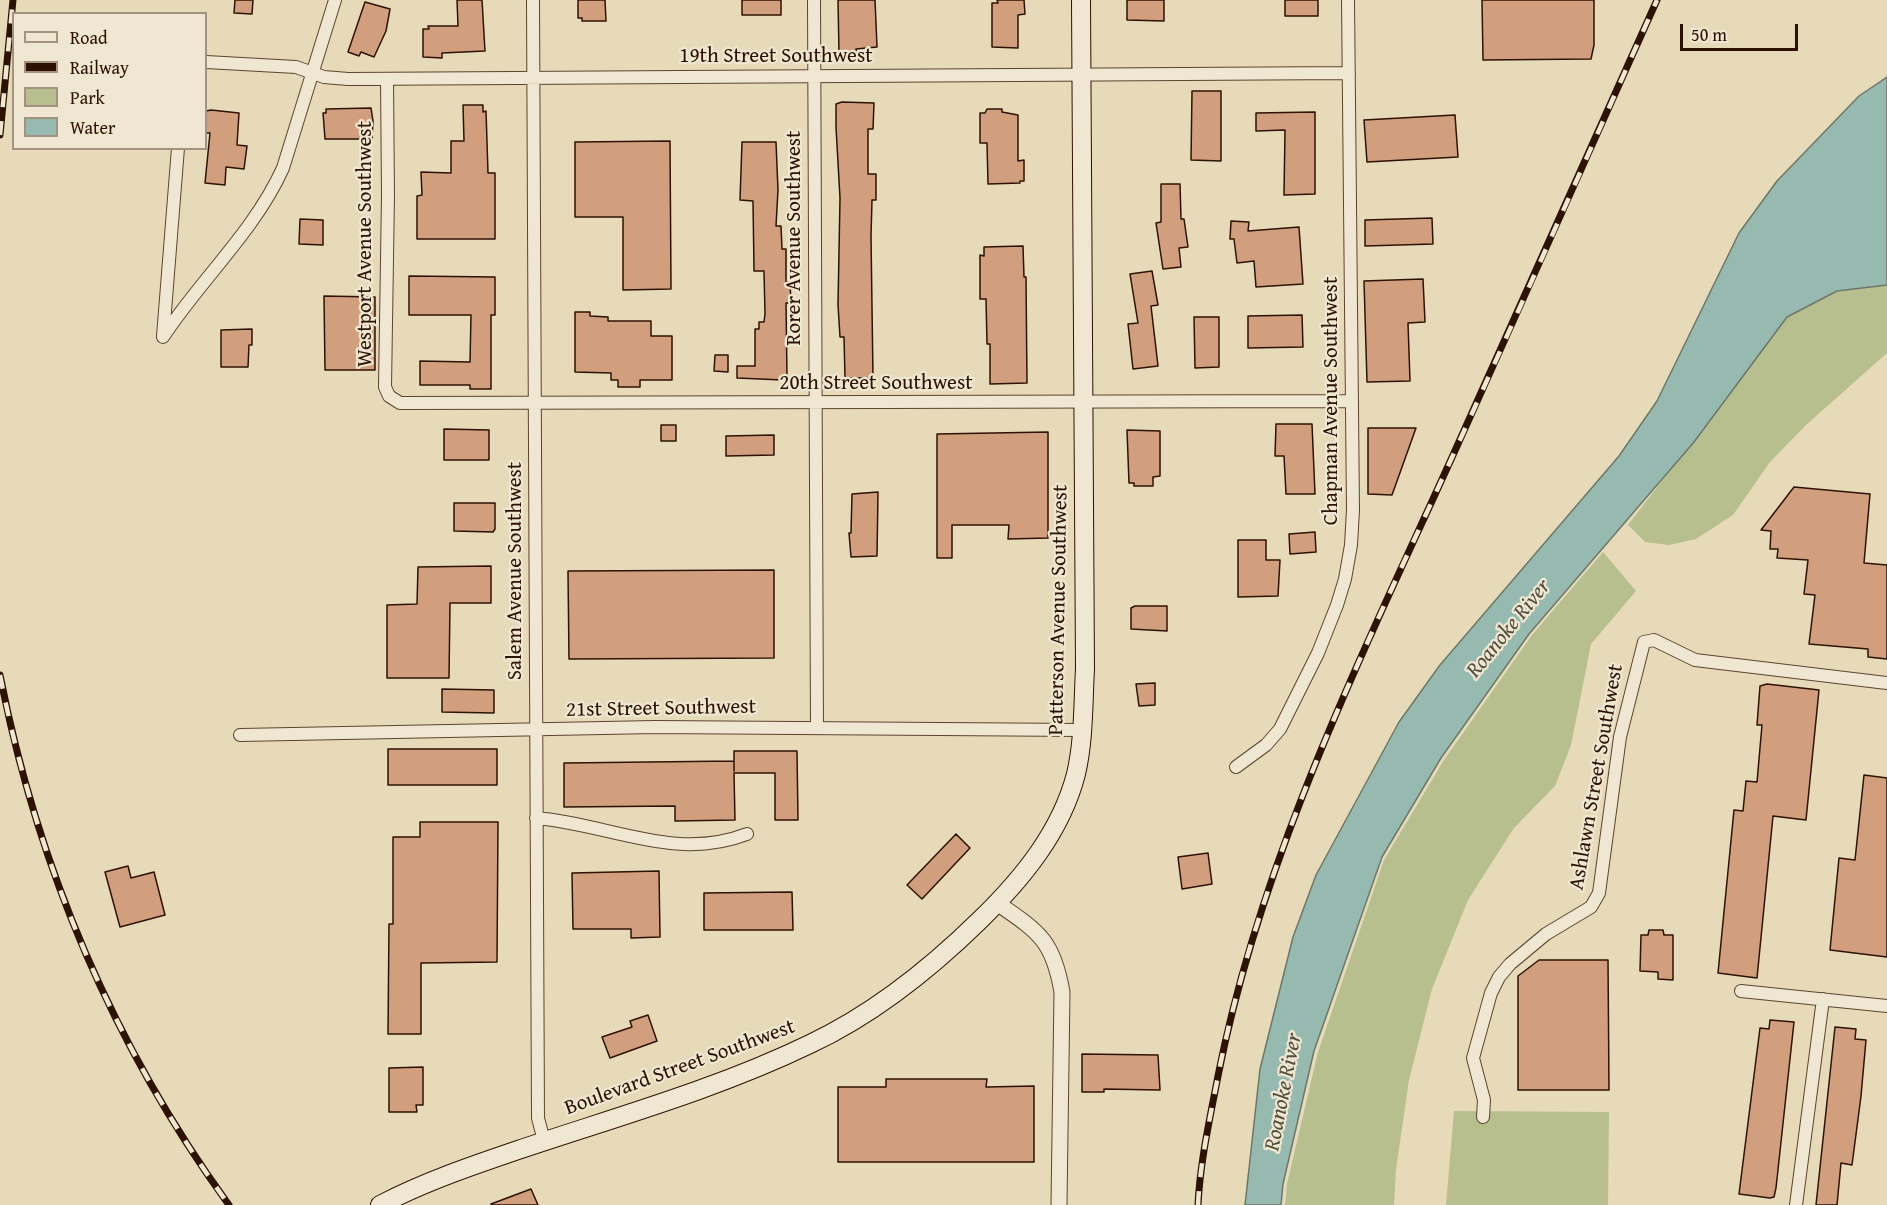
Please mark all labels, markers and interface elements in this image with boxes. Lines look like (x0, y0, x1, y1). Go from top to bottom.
legend (12, 12, 207, 150)
scale bar (1683, 12, 1802, 50)
text: 50 m (1691, 21, 1727, 48)
text: Road (70, 24, 108, 51)
street label: 19th Street Southwest (679, 44, 873, 70)
text: Railway (70, 54, 129, 81)
text: Park (70, 84, 105, 111)
text: Water (70, 114, 115, 141)
street label: Westport Avenue Southwest (353, 121, 379, 367)
street label: Rorer Avenue Southwest (782, 130, 808, 346)
street label: Chapman Avenue Southwest (1319, 277, 1345, 525)
street label: 20th Street Southwest (779, 371, 973, 397)
street label: Salem Avenue Southwest (503, 462, 529, 680)
street label: Patterson Avenue Southwest (1044, 484, 1074, 736)
water label: Roanoke River (1461, 574, 1557, 684)
street label: Ashlawn Street Southwest (1565, 662, 1629, 892)
street label: 21st Street Southwest (566, 695, 756, 723)
street label: Boulevard Street Southwest (561, 1015, 799, 1121)
water label: Roanoke River (1260, 1031, 1308, 1153)

